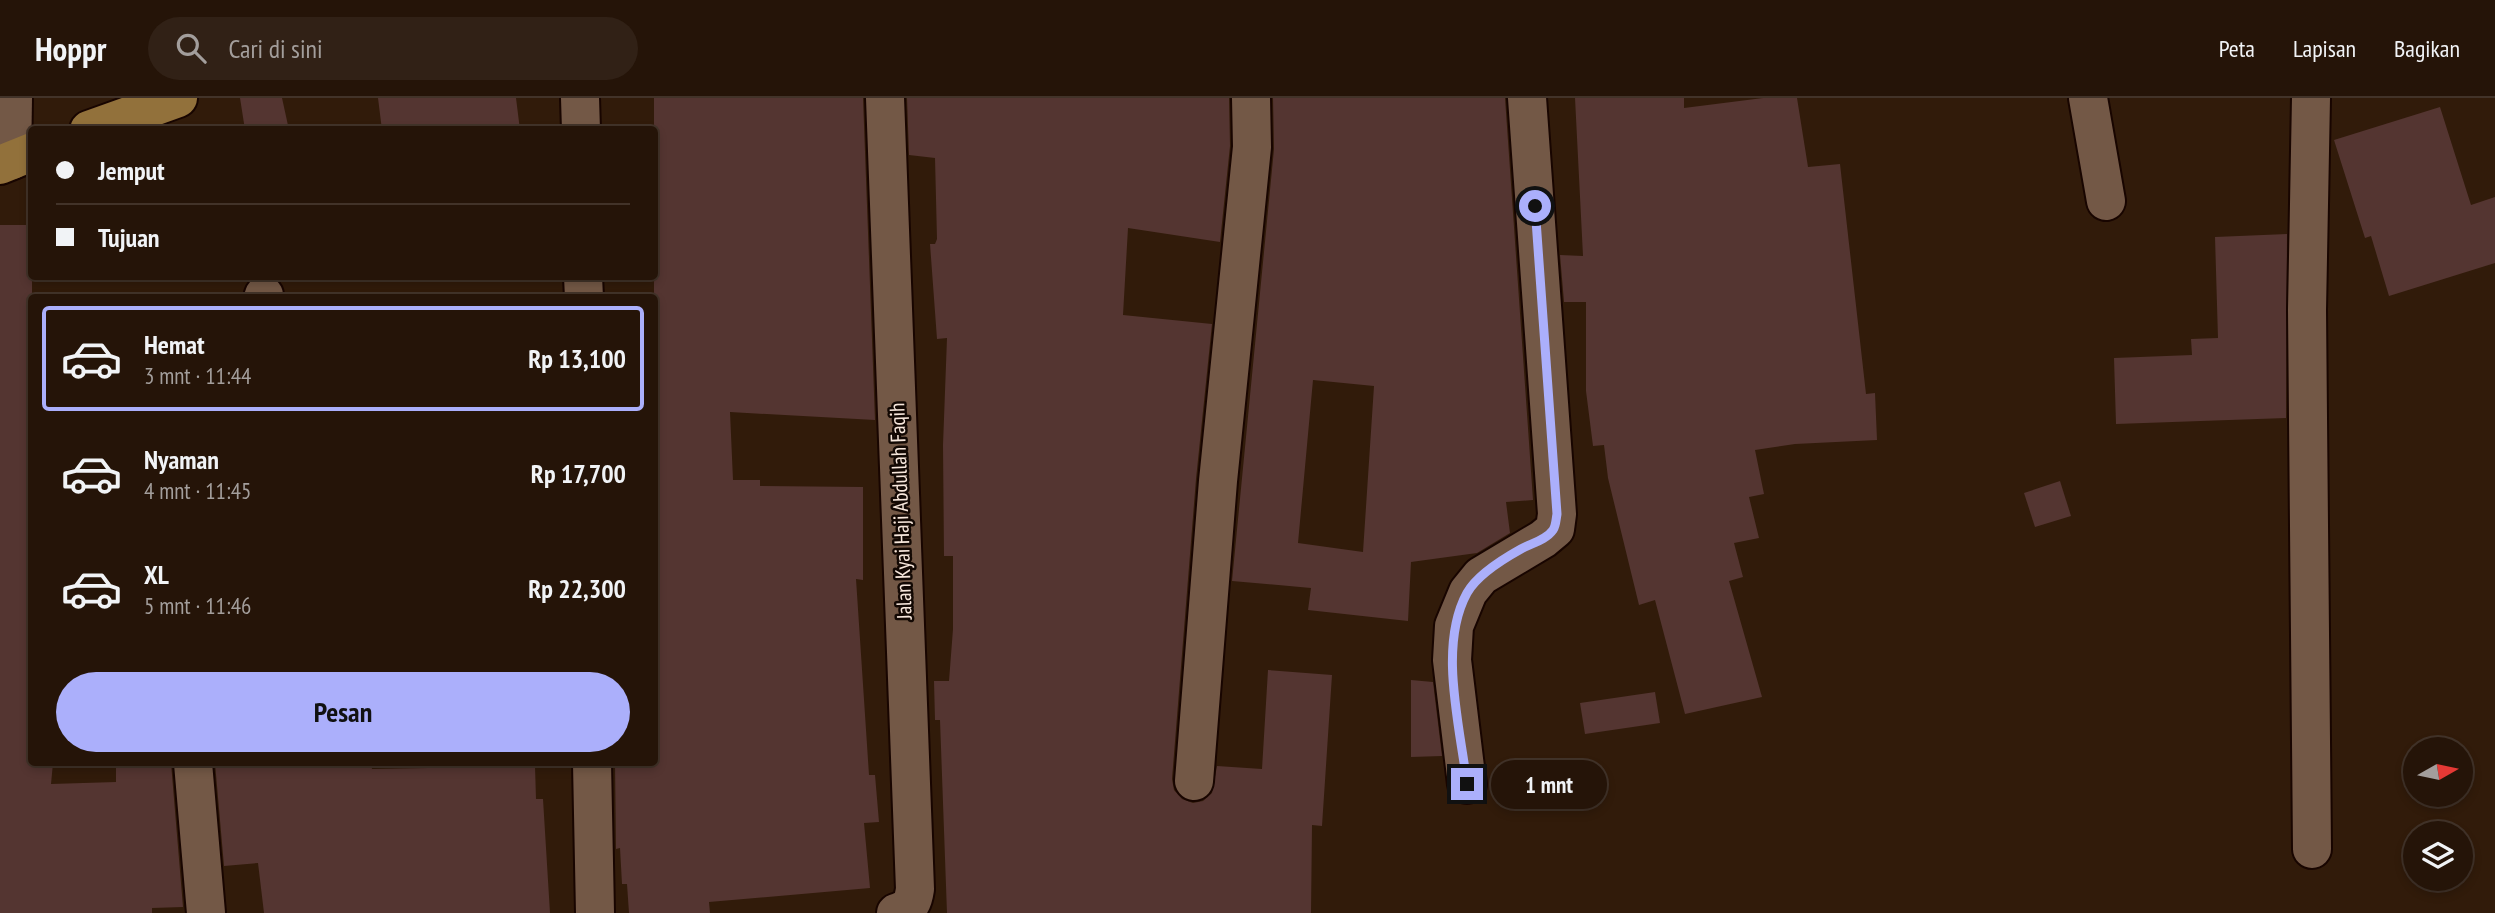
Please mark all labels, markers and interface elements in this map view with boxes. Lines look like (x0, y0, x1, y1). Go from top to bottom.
search box (148, 17, 638, 80)
text: Hoppr (35, 27, 106, 70)
icon: search (172, 29, 210, 67)
text: Cari di sini (228, 32, 323, 65)
text: Peta (2219, 33, 2255, 64)
text: Lapisan (2293, 33, 2356, 64)
text: Bagikan (2394, 33, 2460, 64)
text: Jemput (98, 154, 165, 187)
route start (1519, 190, 1551, 222)
text: Tujuan (98, 221, 160, 254)
icon: car (60, 327, 123, 390)
text: Hemat (144, 328, 205, 361)
text: Rp 13,100 (528, 342, 626, 375)
text: 3 mnt · 11:44 (144, 361, 251, 390)
street label: Jalan Kyai Haji Abdullah Faqih (883, 402, 918, 621)
icon: car (60, 442, 123, 505)
text: Nyaman (144, 443, 219, 476)
text: Rp 17,700 (531, 457, 626, 490)
text: 4 mnt · 11:45 (144, 476, 251, 505)
icon: car (60, 557, 123, 620)
text: XL (144, 558, 169, 591)
text: Rp 22,300 (528, 572, 626, 605)
text: 5 mnt · 11:46 (144, 591, 251, 620)
button: Pesan (56, 672, 630, 752)
north arrow (2403, 737, 2473, 807)
map controls (2403, 737, 2473, 891)
callout: 1 mnt (1492, 760, 1607, 808)
route end (1451, 768, 1483, 800)
text: 1 mnt (1525, 770, 1573, 799)
button: layers (2403, 821, 2473, 891)

